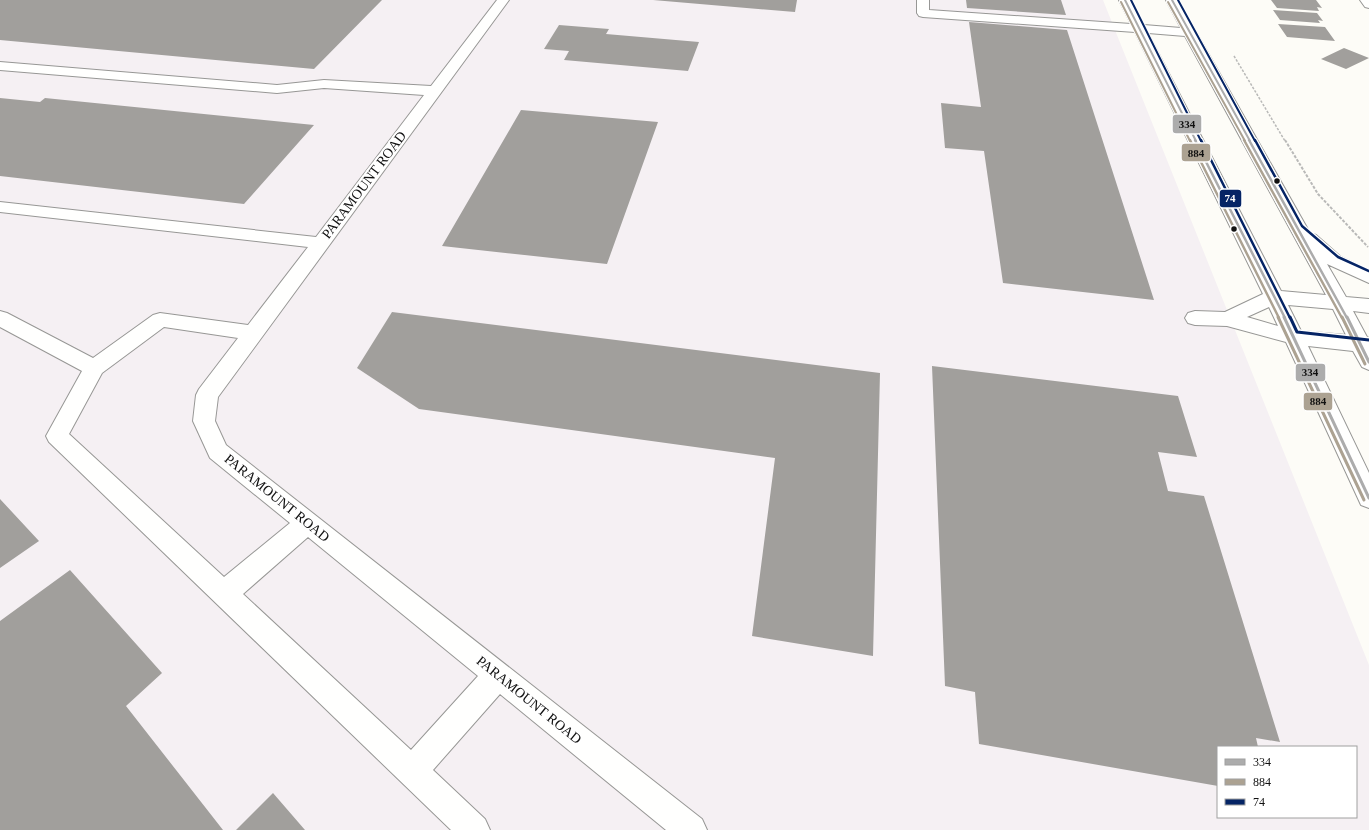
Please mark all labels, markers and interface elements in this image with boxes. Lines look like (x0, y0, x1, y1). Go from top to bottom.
line badge: 334 (1172, 114, 1202, 134)
text: 334 (1179, 118, 1196, 130)
street label: PARAMOUNT ROAD (319, 128, 409, 242)
line badge: 884 (1181, 143, 1211, 162)
text: 884 (1188, 147, 1205, 159)
unlabelled marker (1272, 176, 1282, 186)
line badge: 74 (1219, 189, 1242, 208)
text: 74 (1225, 192, 1236, 204)
unlabelled marker (1229, 224, 1239, 234)
line badge: 334 (1295, 363, 1326, 382)
text: 334 (1302, 366, 1319, 378)
line badge: 884 (1303, 392, 1333, 411)
text: 884 (1310, 395, 1327, 407)
street label: PARAMOUNT ROAD (222, 451, 332, 545)
street label: PARAMOUNT ROAD (474, 653, 584, 747)
legend (1217, 746, 1357, 818)
text: 334 (1253, 755, 1271, 769)
text: 884 (1253, 775, 1271, 789)
text: 74 (1253, 795, 1265, 809)

